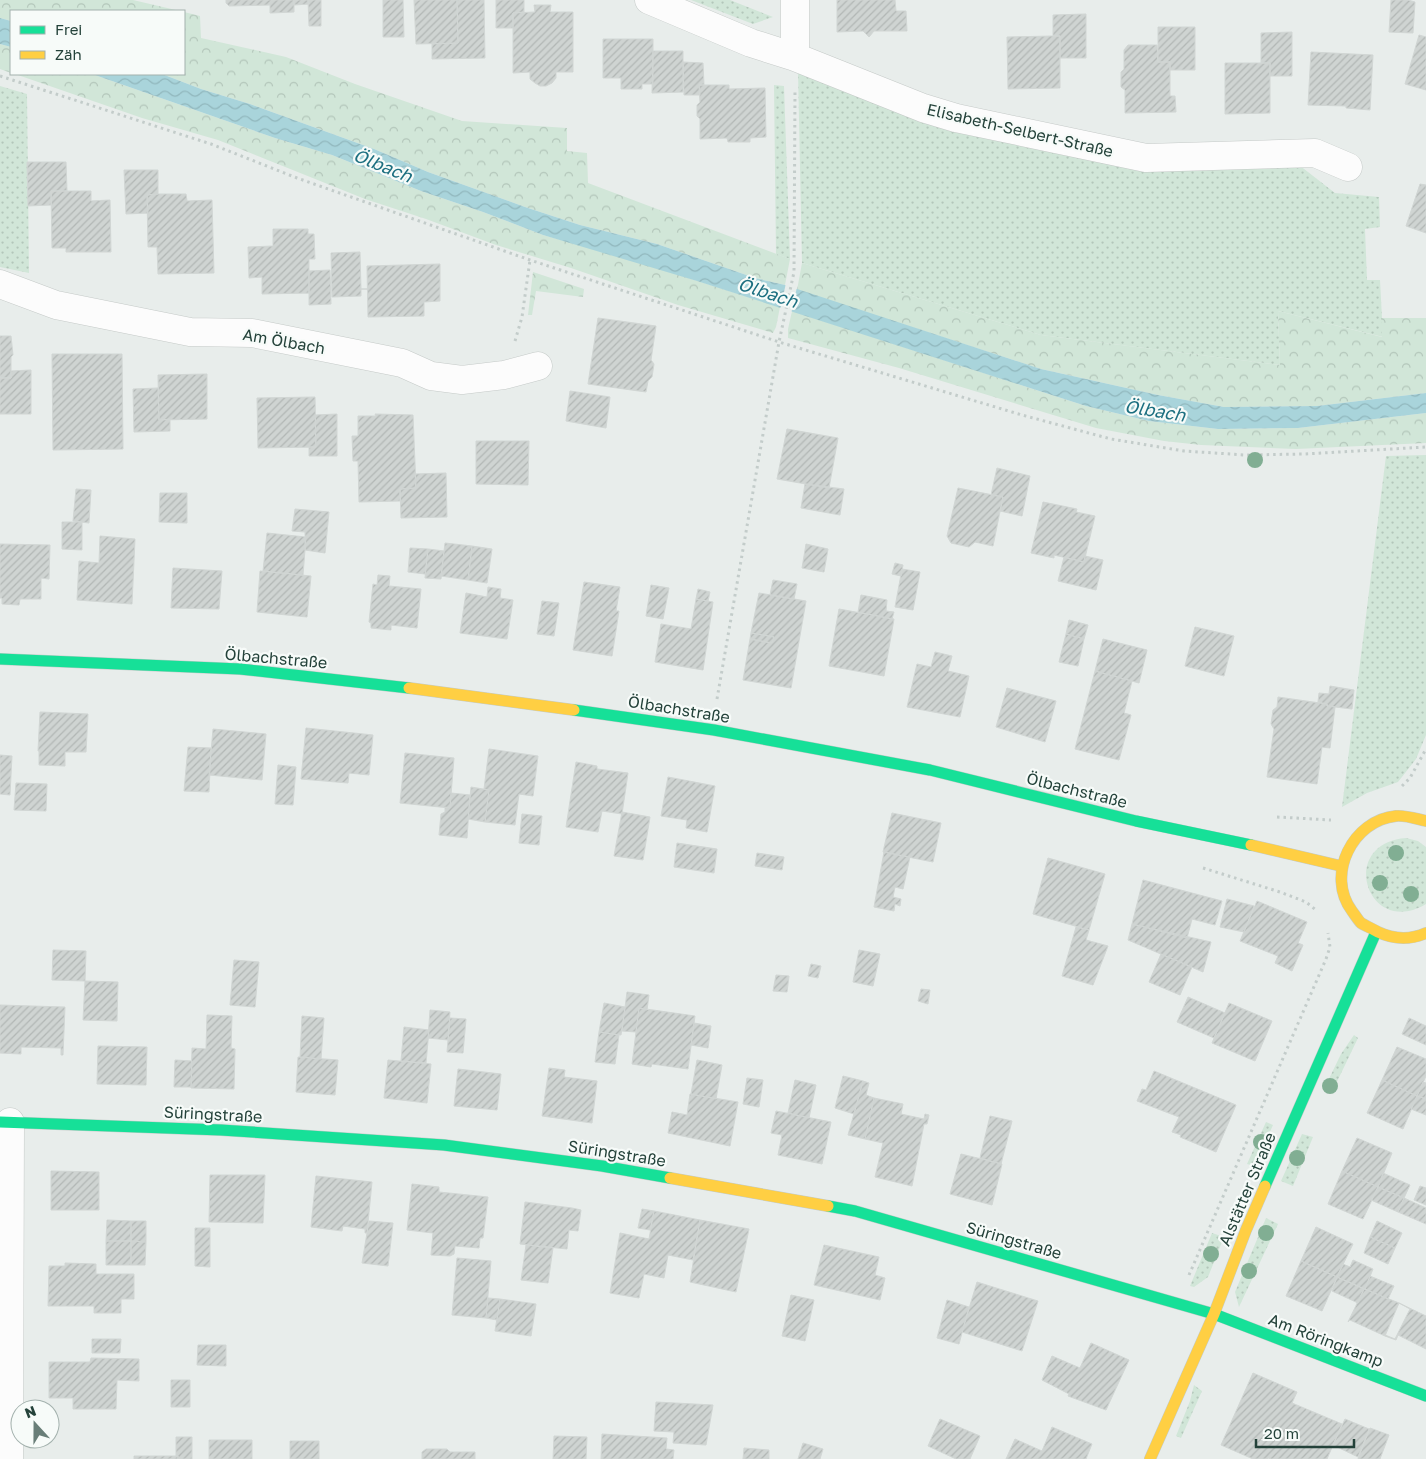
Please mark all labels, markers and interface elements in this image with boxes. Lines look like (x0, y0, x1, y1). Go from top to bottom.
legend (10, 10, 185, 75)
text: Frei (55, 20, 82, 38)
text: Zäh (55, 45, 82, 63)
street label: Elisabeth-Selbert-Straße (925, 99, 1115, 161)
water label: Ölbach (351, 143, 416, 187)
water label: Ölbach (735, 272, 801, 312)
street label: Am Ölbach (241, 324, 327, 358)
water label: Ölbach (1123, 394, 1188, 426)
street label: Ölbachstraße (224, 644, 328, 672)
street label: Ölbachstraße (627, 691, 731, 727)
street label: Ölbachstraße (1025, 768, 1129, 812)
street label: Süringstraße (163, 1101, 263, 1127)
street label: Alstätter Straße (1214, 1129, 1280, 1249)
street label: Süringstraße (567, 1135, 667, 1171)
street label: Süringstraße (964, 1217, 1064, 1263)
street label: Am Röringkamp (1266, 1309, 1386, 1371)
north arrow (10, 1399, 60, 1449)
text: N (22, 1402, 38, 1421)
scale bar (1256, 1416, 1354, 1448)
text: 20 m (1264, 1424, 1299, 1442)

